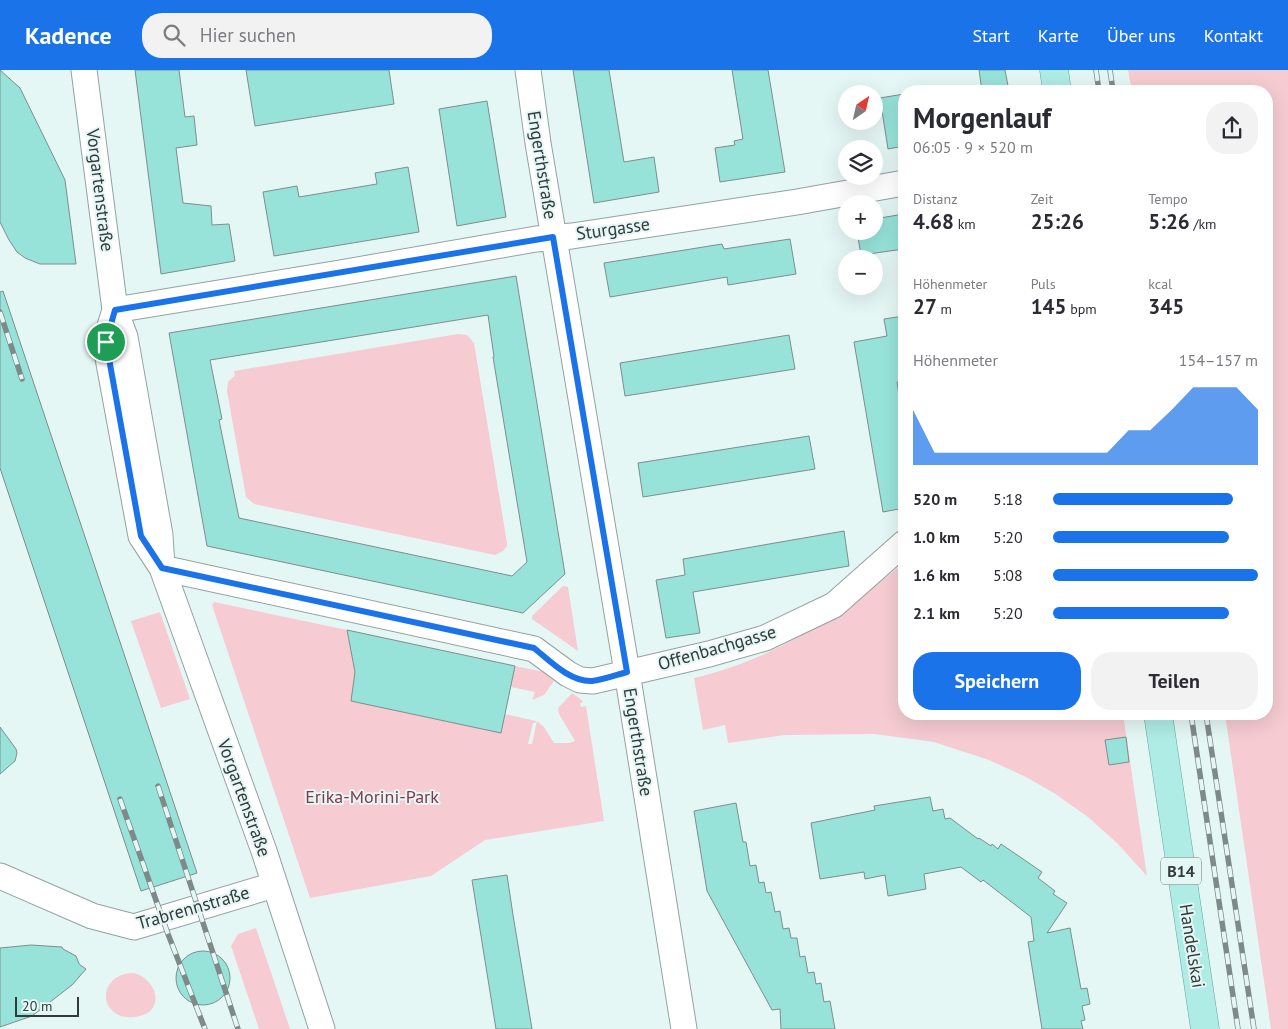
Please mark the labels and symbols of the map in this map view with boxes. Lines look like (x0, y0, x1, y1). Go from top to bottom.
north arrow (838, 85, 882, 130)
street label: Engerthstraße (523, 109, 562, 221)
street label: Vorgartenstraße (81, 126, 119, 253)
street label: Sturgasse (574, 212, 651, 245)
pin (85, 321, 127, 363)
street label: Offenbachgasse (655, 620, 779, 675)
street label: Engerthstraße (619, 686, 658, 798)
street label: Vorgartenstraße (212, 735, 276, 860)
park label: Erika-Morini-Park (305, 785, 439, 808)
road number: B14 (1161, 858, 1201, 884)
street label: Trabrennstraße (134, 880, 252, 935)
street label: Handelskai (1174, 902, 1210, 990)
scale bar (15, 994, 79, 1017)

